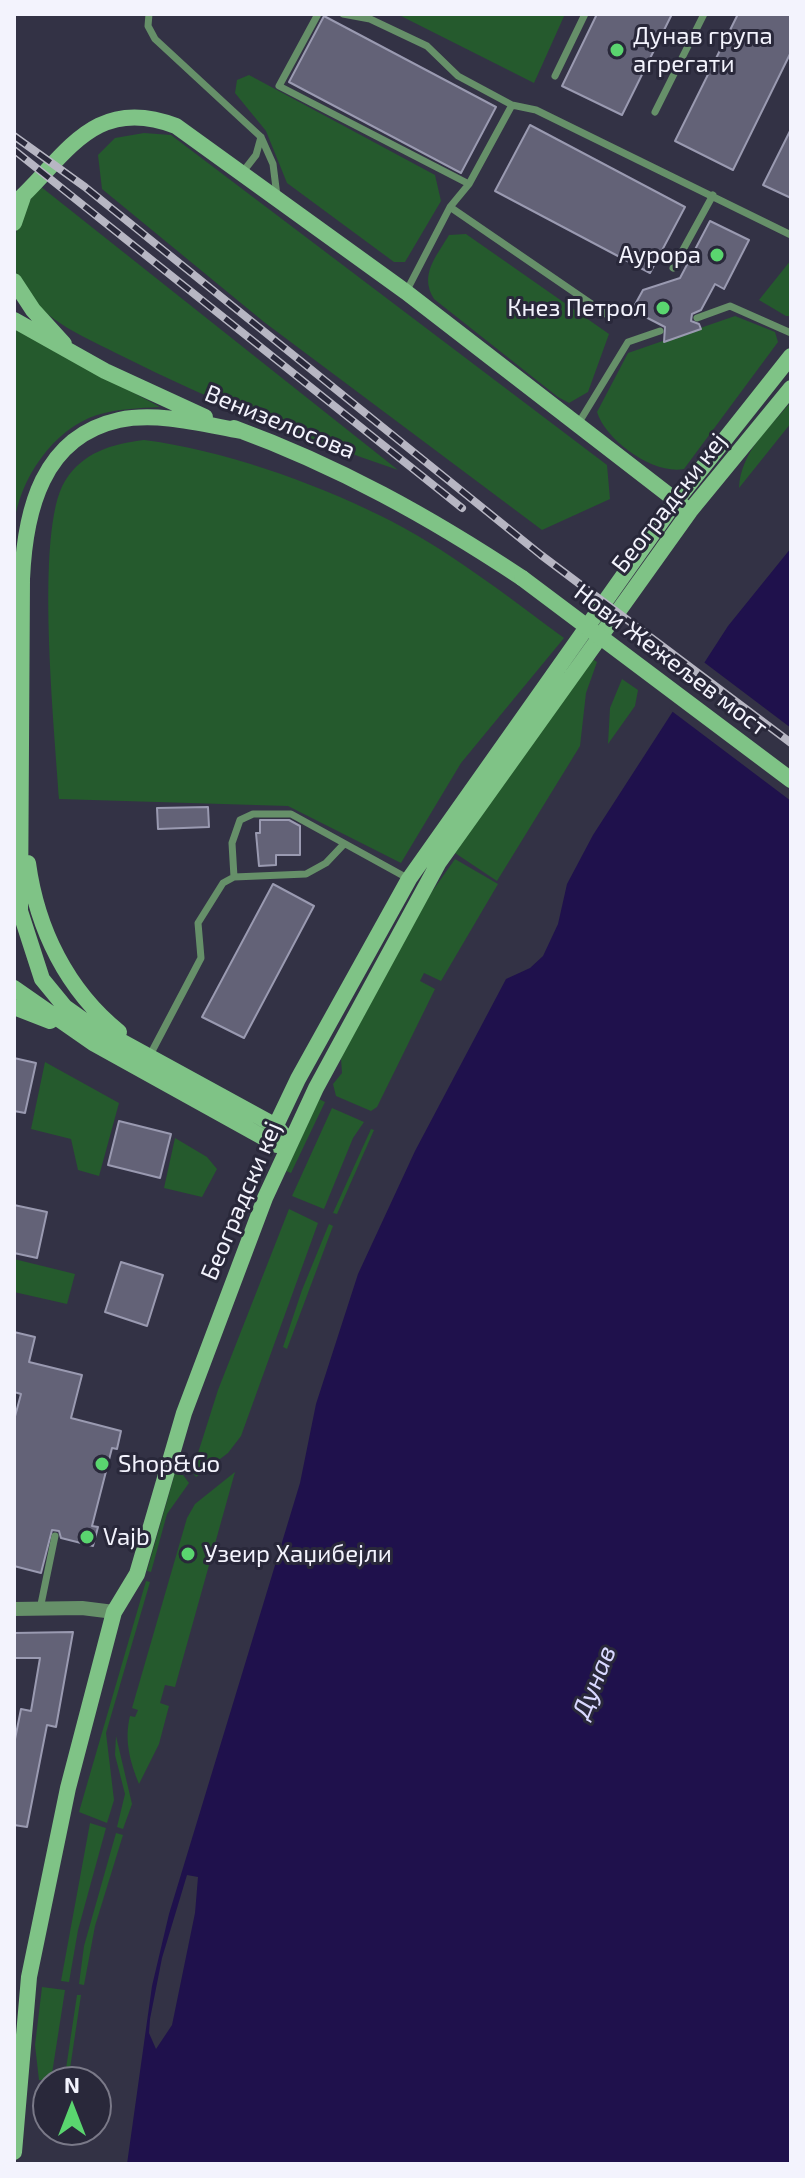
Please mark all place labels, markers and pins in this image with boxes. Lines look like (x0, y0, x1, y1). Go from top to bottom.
place label: Дунав група агрегати (633, 22, 773, 78)
marker: Дунав група агрегати (608, 41, 626, 59)
place label: Аурора (619, 241, 701, 269)
marker: Аурора (708, 246, 726, 264)
place label: Кнез Петрол (507, 294, 647, 322)
marker: Кнез Петрол (654, 299, 672, 317)
place label: Shop&Go (118, 1450, 220, 1478)
marker: Shop&Go (93, 1455, 111, 1473)
place label: Vajb (103, 1523, 150, 1551)
marker: Vajb (78, 1528, 96, 1546)
place label: Узеир Хаџибејли (204, 1540, 392, 1568)
marker: Узеир Хаџибејли (179, 1545, 197, 1563)

